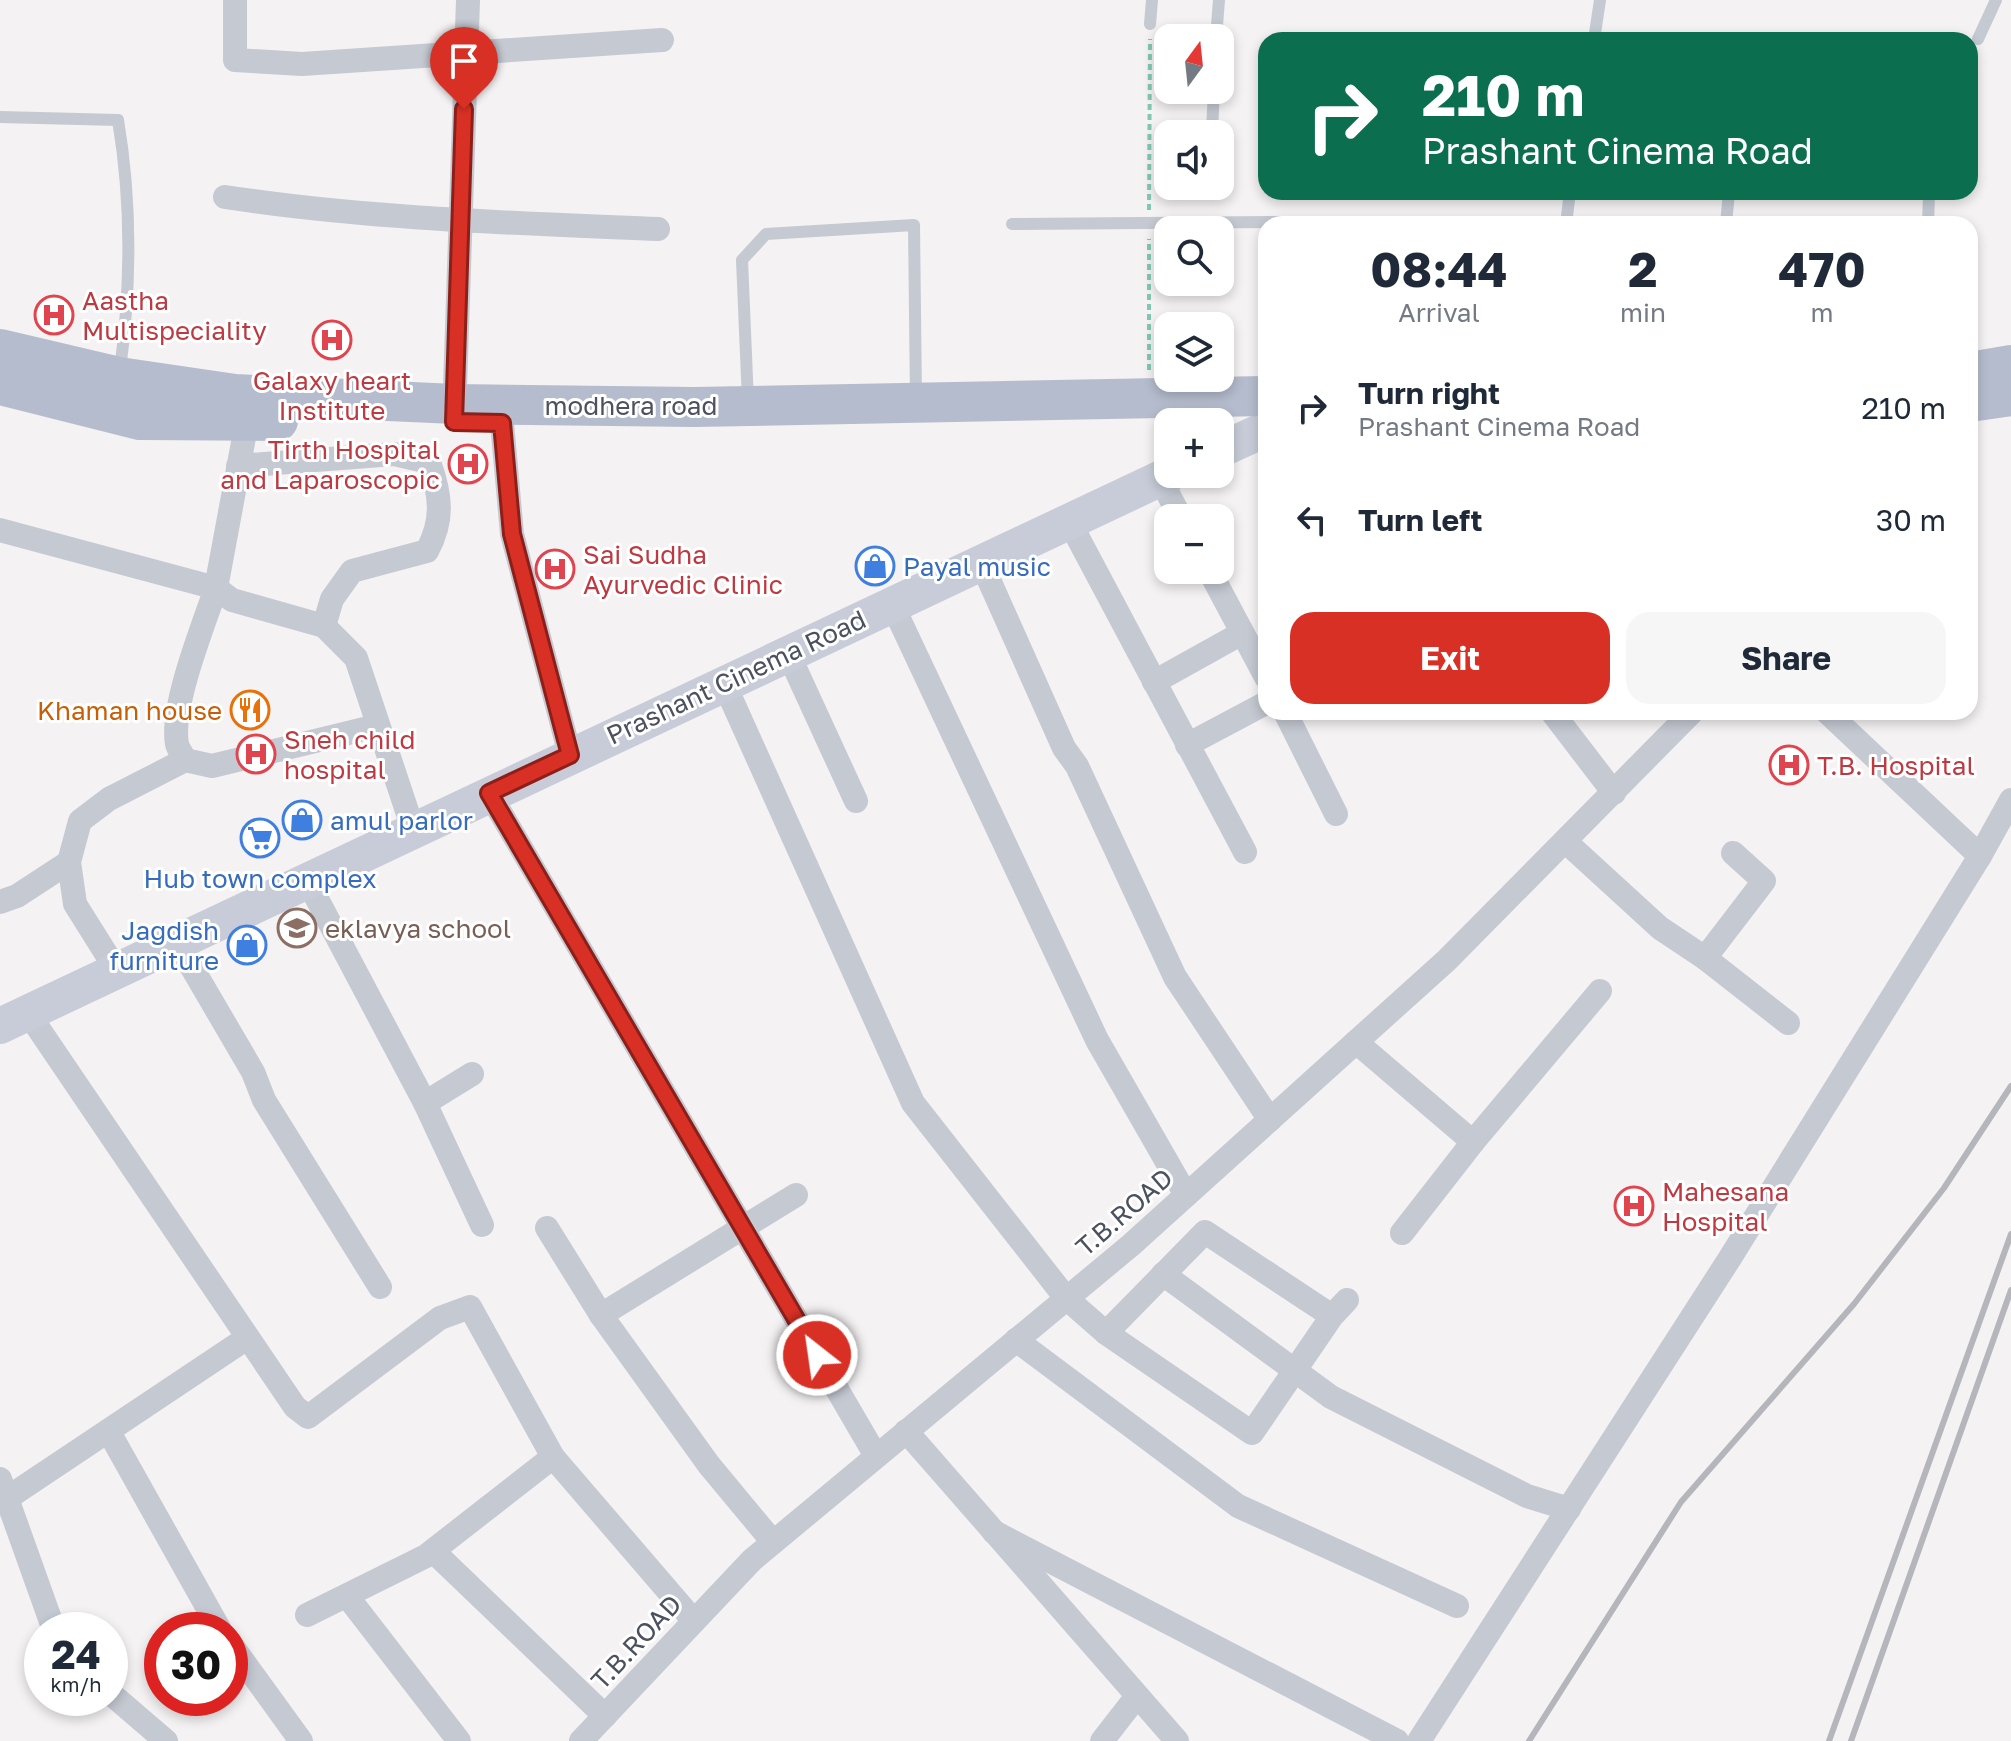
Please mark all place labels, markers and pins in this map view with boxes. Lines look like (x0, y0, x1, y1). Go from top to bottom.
pin (430, 27, 498, 109)
place label: Aastha Multispeciality (82, 285, 267, 346)
hospital icon: Aastha Multispeciality (33, 294, 75, 336)
hospital icon: Galaxy heart Institute (311, 319, 353, 361)
place label: Galaxy heart Institute (253, 365, 411, 426)
place label: Tirth Hospital and Laparoscopic (220, 434, 440, 495)
hospital icon: Tirth Hospital and Laparoscopic (447, 443, 489, 485)
place label: Sai Sudha Ayurvedic Clinic (583, 539, 783, 600)
shop icon: Payal music (854, 545, 896, 587)
hospital icon: Sai Sudha Ayurvedic Clinic (534, 548, 576, 590)
place label: Payal music (903, 551, 1051, 582)
restaurant icon: Khaman house (229, 689, 271, 731)
place label: Khaman house (37, 695, 222, 726)
place label: Sneh child hospital (284, 724, 415, 785)
hospital icon: Sneh child hospital (235, 733, 277, 775)
hospital icon: T.B. Hospital (1768, 744, 1810, 786)
place label: T.B. Hospital (1817, 750, 1975, 781)
shop icon: amul parlor (281, 799, 323, 841)
place label: amul parlor (330, 805, 473, 836)
supermarket icon: Hub town complex (239, 817, 281, 859)
place label: Hub town complex (144, 863, 376, 894)
school or university icon: eklavya school (276, 907, 318, 949)
place label: eklavya school (325, 913, 511, 944)
place label: Jagdish furniture (110, 915, 219, 976)
shop icon: Jagdish furniture (226, 924, 268, 966)
place label: Mahesana Hospital (1662, 1176, 1789, 1237)
hospital icon: Mahesana Hospital (1613, 1185, 1655, 1227)

